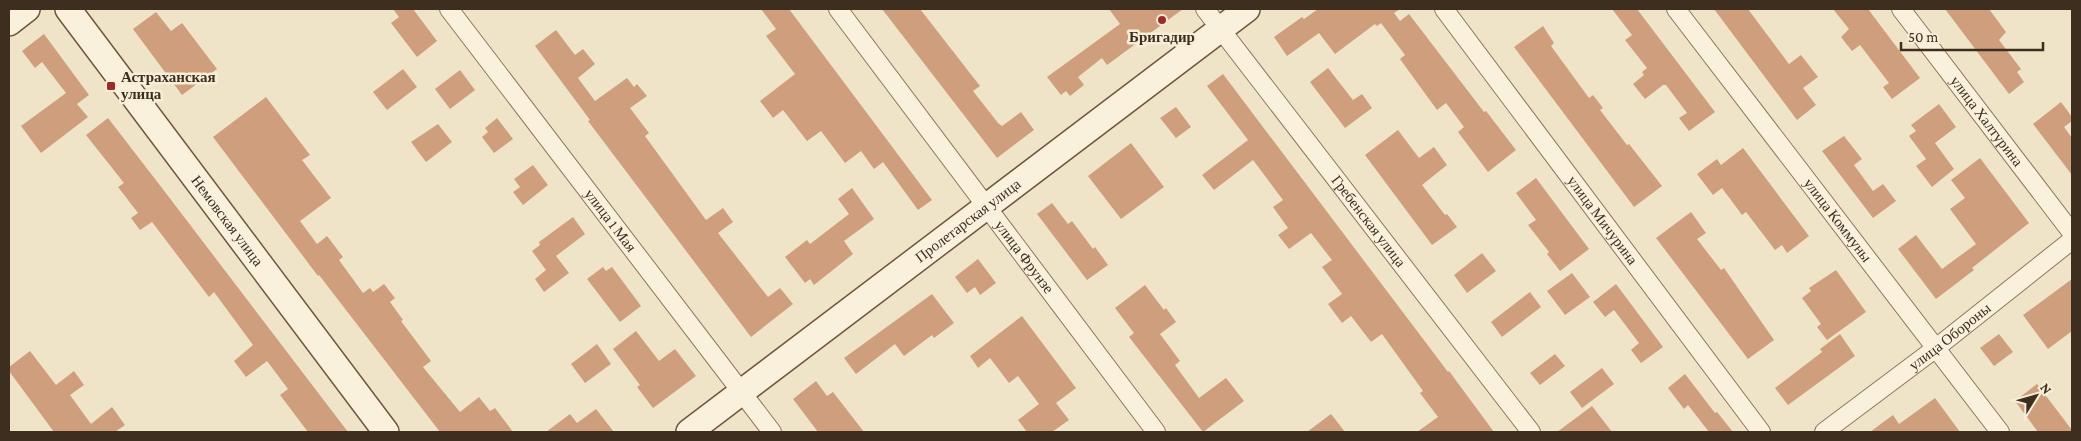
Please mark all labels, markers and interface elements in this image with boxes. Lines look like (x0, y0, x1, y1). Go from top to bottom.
marker: Бригадир (1156, 14, 1168, 26)
scale bar (1901, 20, 2044, 52)
place label: Бригадир (1129, 29, 1195, 45)
text: 50 m (1908, 29, 1938, 45)
place label: Астраханская улица (121, 69, 216, 102)
street label: улица Халтурина (1947, 73, 2026, 170)
marker: Астраханская улица (105, 80, 117, 92)
street label: Гребенская улица (1328, 172, 1409, 270)
street label: Немовская улица (188, 173, 266, 269)
street label: улица Мичурина (1564, 173, 1641, 268)
street label: Пролетарская улица (912, 175, 1024, 266)
street label: улица Коммуны (1801, 175, 1875, 265)
street label: улица 1 Мая (581, 186, 639, 255)
street label: улица Фрунзе (992, 217, 1057, 297)
street label: улица Обороны (1906, 300, 1994, 373)
north arrow (2011, 371, 2061, 421)
text: N (2037, 380, 2056, 397)

